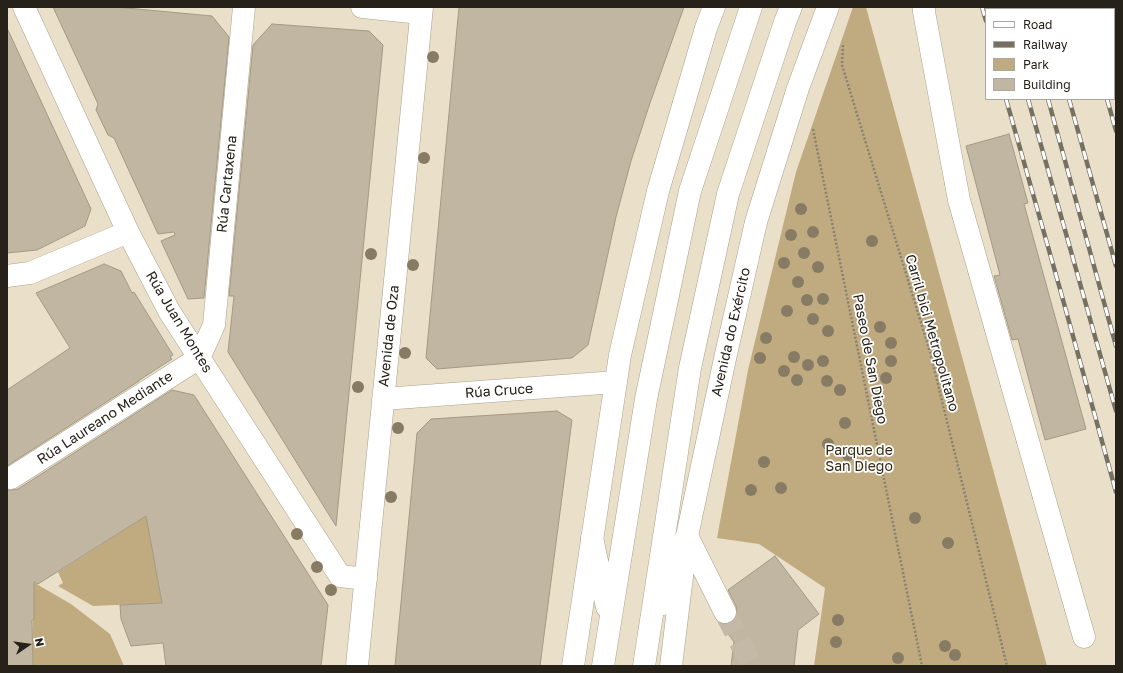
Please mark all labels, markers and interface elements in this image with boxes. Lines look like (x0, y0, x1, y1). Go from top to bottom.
legend (985, 8, 1115, 100)
text: Road (1023, 17, 1052, 32)
text: Railway (1023, 37, 1068, 52)
text: Park (1023, 57, 1049, 72)
text: Building (1023, 77, 1071, 92)
street label: Rúa Cartaxena (214, 134, 240, 234)
street label: Carril bici Metropolitano (902, 253, 962, 413)
street label: Avenida do Exército (708, 266, 754, 398)
street label: Rúa Juan Montes (142, 268, 216, 376)
street label: Avenida de Oza (375, 284, 403, 388)
street label: Paseo de San Diego (849, 292, 891, 426)
street label: Rúa Laureano Mediante (34, 368, 176, 468)
street label: Rúa Cruce (464, 380, 534, 402)
park label: Parque de San Diego (825, 443, 893, 476)
north arrow (8, 625, 48, 665)
text: N (33, 637, 47, 648)

